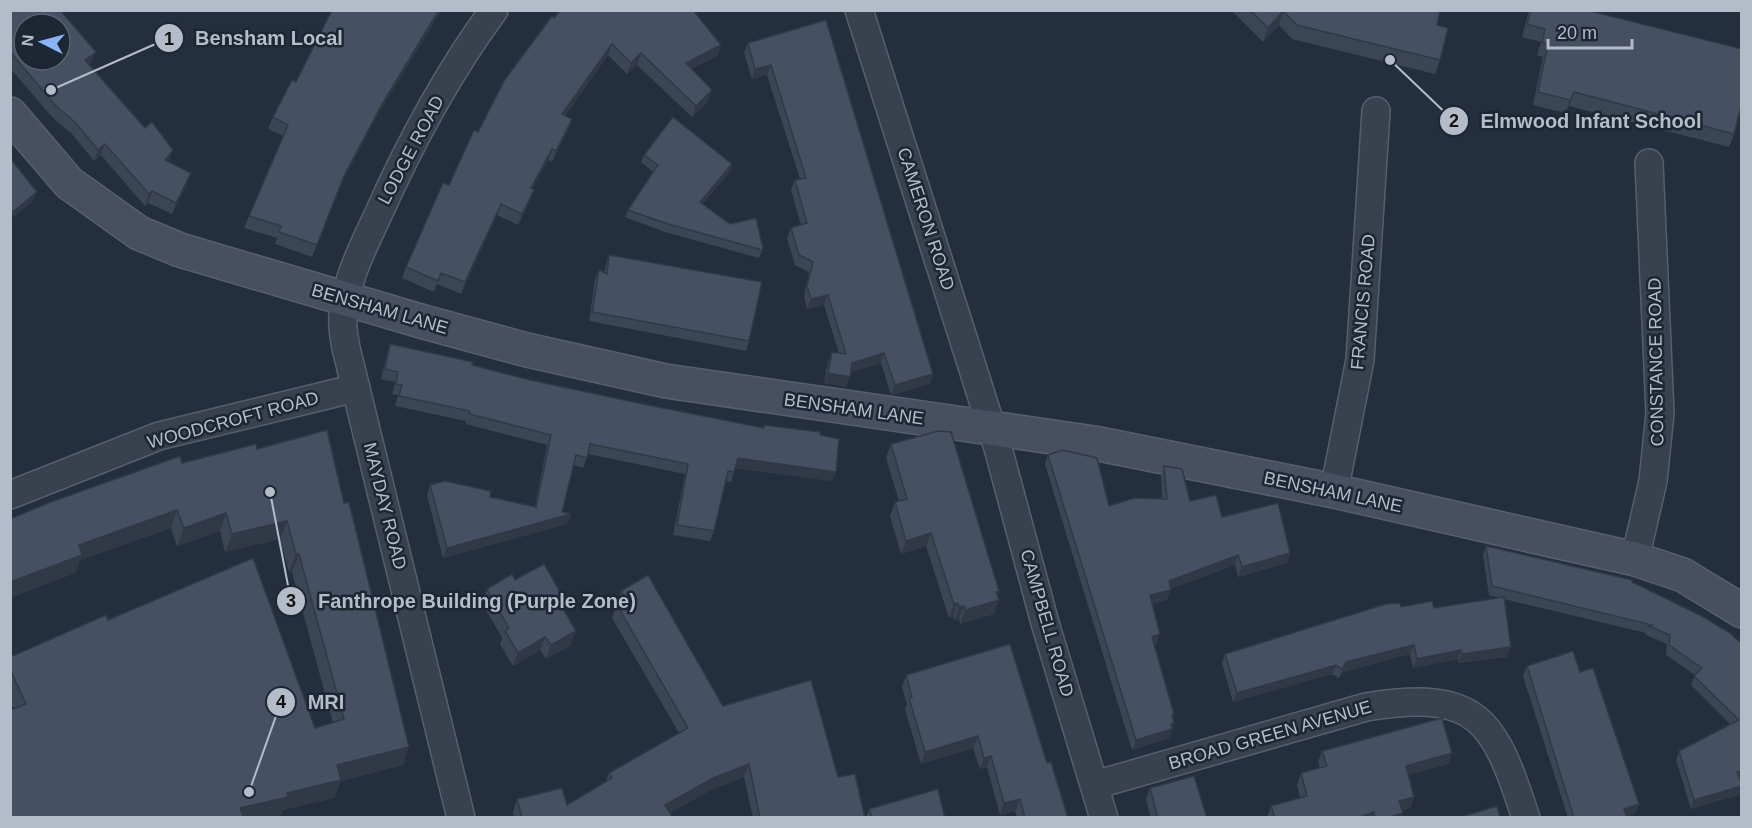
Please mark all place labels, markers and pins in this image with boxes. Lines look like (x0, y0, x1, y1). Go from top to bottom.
callout: Bensham Local (154, 19, 355, 57)
callout: Elmwood Infant School (1439, 102, 1714, 140)
callout: Fanthrope Building (Purple Zone) (276, 582, 648, 620)
callout: MRI (266, 683, 357, 721)

